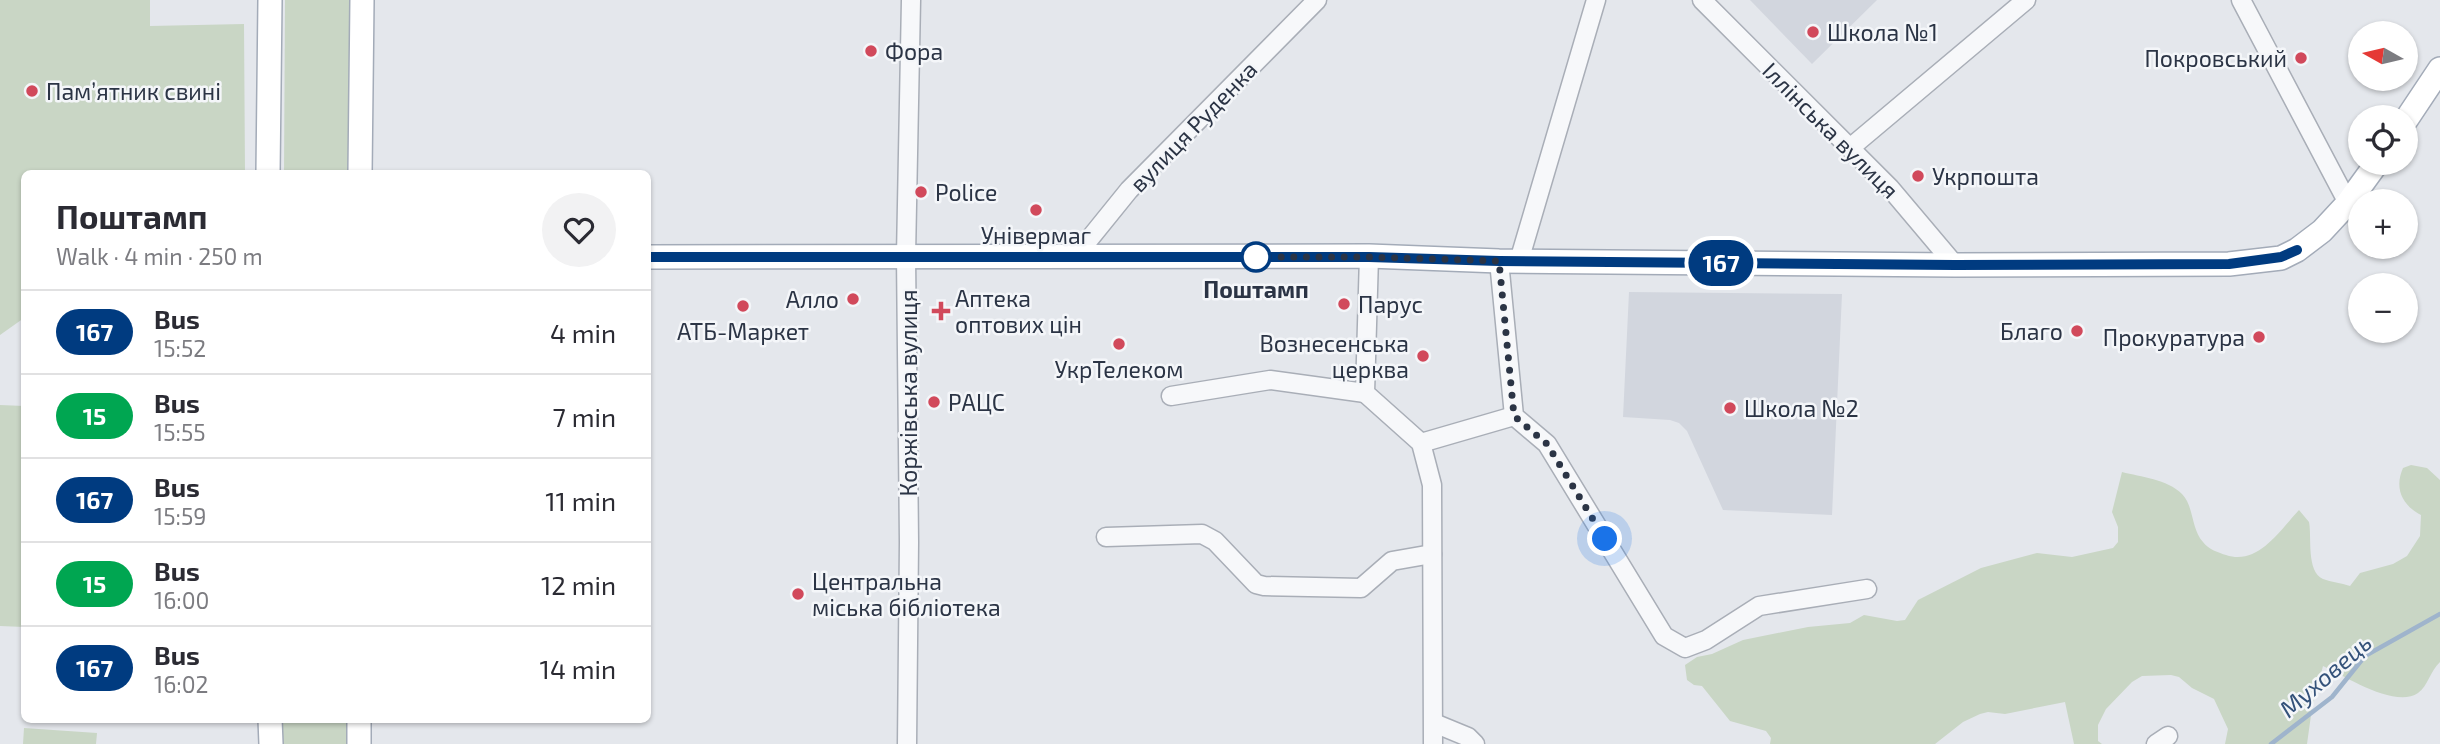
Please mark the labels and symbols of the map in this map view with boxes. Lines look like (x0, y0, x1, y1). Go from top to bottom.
place label: Школа №1 (1827, 18, 1938, 46)
north arrow (2348, 21, 2418, 91)
marker: Школа №1 (1805, 24, 1821, 40)
place label: Фора (885, 37, 943, 65)
marker: Фора (863, 43, 879, 59)
place label: Покровський (2144, 44, 2287, 72)
marker: Покровський (2293, 50, 2309, 66)
street label: вулиця Руденка (1124, 55, 1263, 198)
street label: Іллінська вулиця (1756, 56, 1905, 205)
place label: Памʼятник свині (46, 77, 221, 105)
marker: Памʼятник свині (24, 83, 40, 99)
place label: Укрпошта (1932, 162, 2039, 190)
marker: Укрпошта (1910, 168, 1926, 184)
place label: Police (935, 178, 997, 206)
marker: Police (913, 184, 929, 200)
marker: Універмаг (1028, 202, 1044, 218)
place label: Універмаг (981, 221, 1092, 249)
line badge: 167 (1681, 240, 1761, 286)
marker: Поштамп (1241, 242, 1271, 272)
place label: Поштамп (1203, 275, 1309, 303)
place label: Аптека оптових цін (955, 284, 1082, 338)
place label: Алло (786, 285, 839, 313)
street label: Коржівська вулиця (894, 290, 923, 496)
place label: Парус (1358, 290, 1423, 319)
marker: Алло (845, 291, 861, 307)
marker: Парус (1336, 296, 1352, 312)
marker: АТБ-Маркет (735, 298, 751, 314)
marker: Аптека оптових цін (933, 303, 949, 319)
place label: АТБ-Маркет (677, 317, 809, 345)
place label: Благо (2000, 317, 2063, 345)
marker: Благо (2069, 323, 2085, 339)
place label: Прокуратура (2103, 323, 2245, 352)
place label: Вознесенська церква (1259, 329, 1409, 383)
marker: Прокуратура (2251, 329, 2267, 345)
marker: УкрТелеком (1111, 336, 1127, 352)
marker: Вознесенська церква (1415, 348, 1431, 364)
place label: УкрТелеком (1054, 355, 1184, 383)
place label: РАЦС (948, 388, 1005, 416)
marker: РАЦС (926, 394, 942, 410)
place label: Школа №2 (1744, 394, 1859, 422)
marker: Школа №2 (1722, 400, 1738, 416)
your location (1587, 521, 1622, 556)
place label: Центральна міська бібліотека (812, 567, 1001, 621)
marker: Центральна міська бібліотека (790, 586, 806, 602)
water label: Муховець (2273, 627, 2377, 723)

